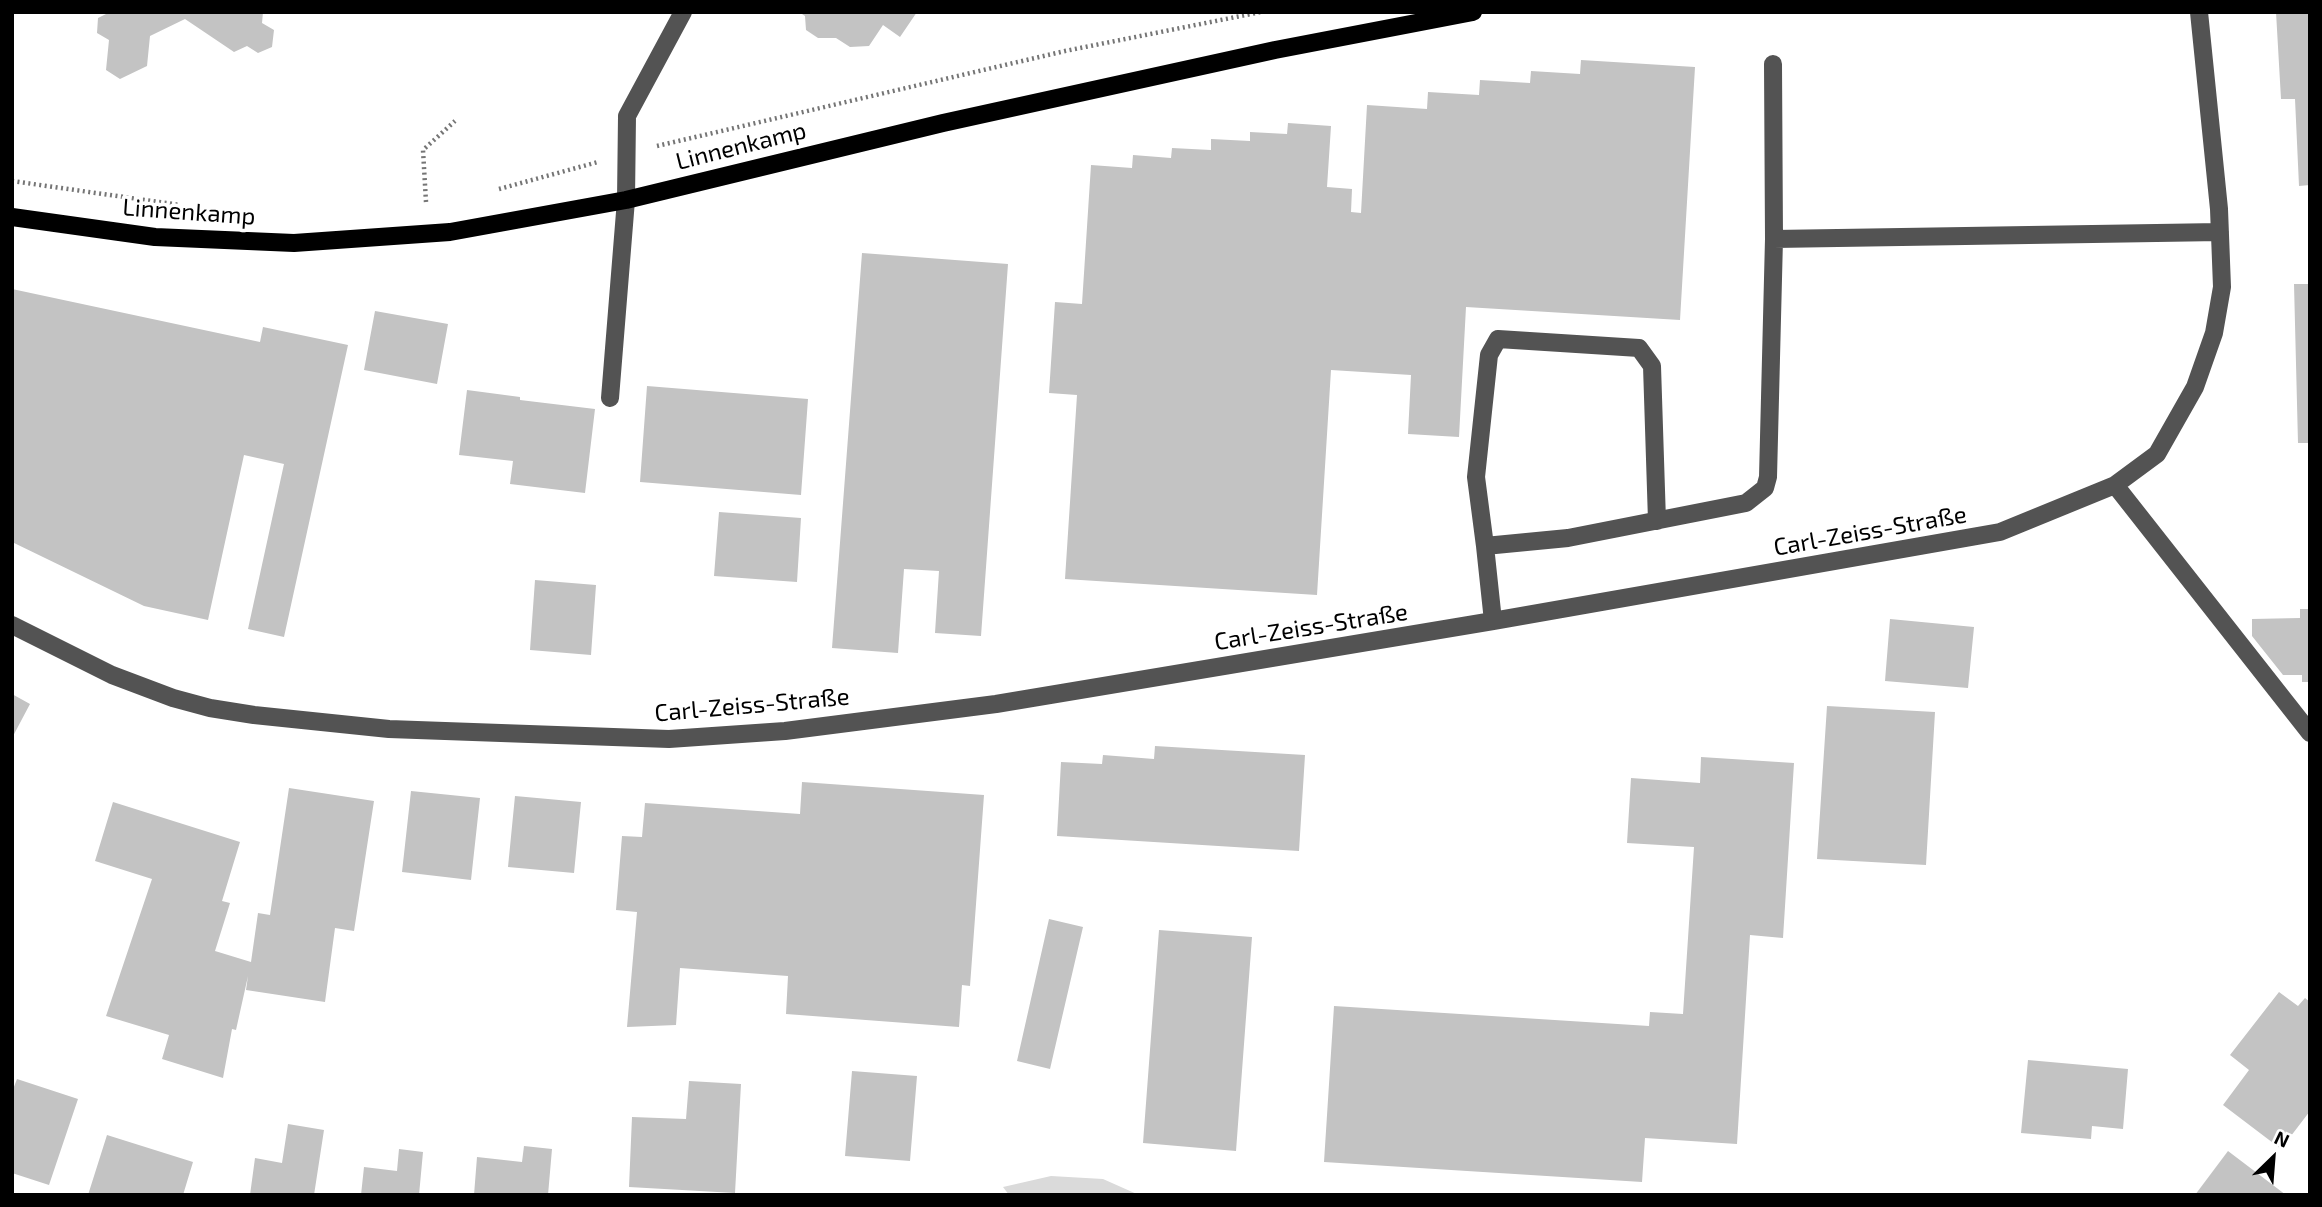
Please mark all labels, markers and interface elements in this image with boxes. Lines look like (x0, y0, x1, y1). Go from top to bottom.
street label: Linnenkamp (673, 116, 809, 176)
street label: Linnenkamp (121, 193, 257, 231)
street label: Carl-Zeiss-Straße (1771, 500, 1969, 562)
street label: Carl-Zeiss-Straße (1212, 597, 1410, 657)
street label: Carl-Zeiss-Straße (653, 682, 851, 728)
north arrow (2238, 1123, 2308, 1193)
text: N (2271, 1125, 2293, 1152)

